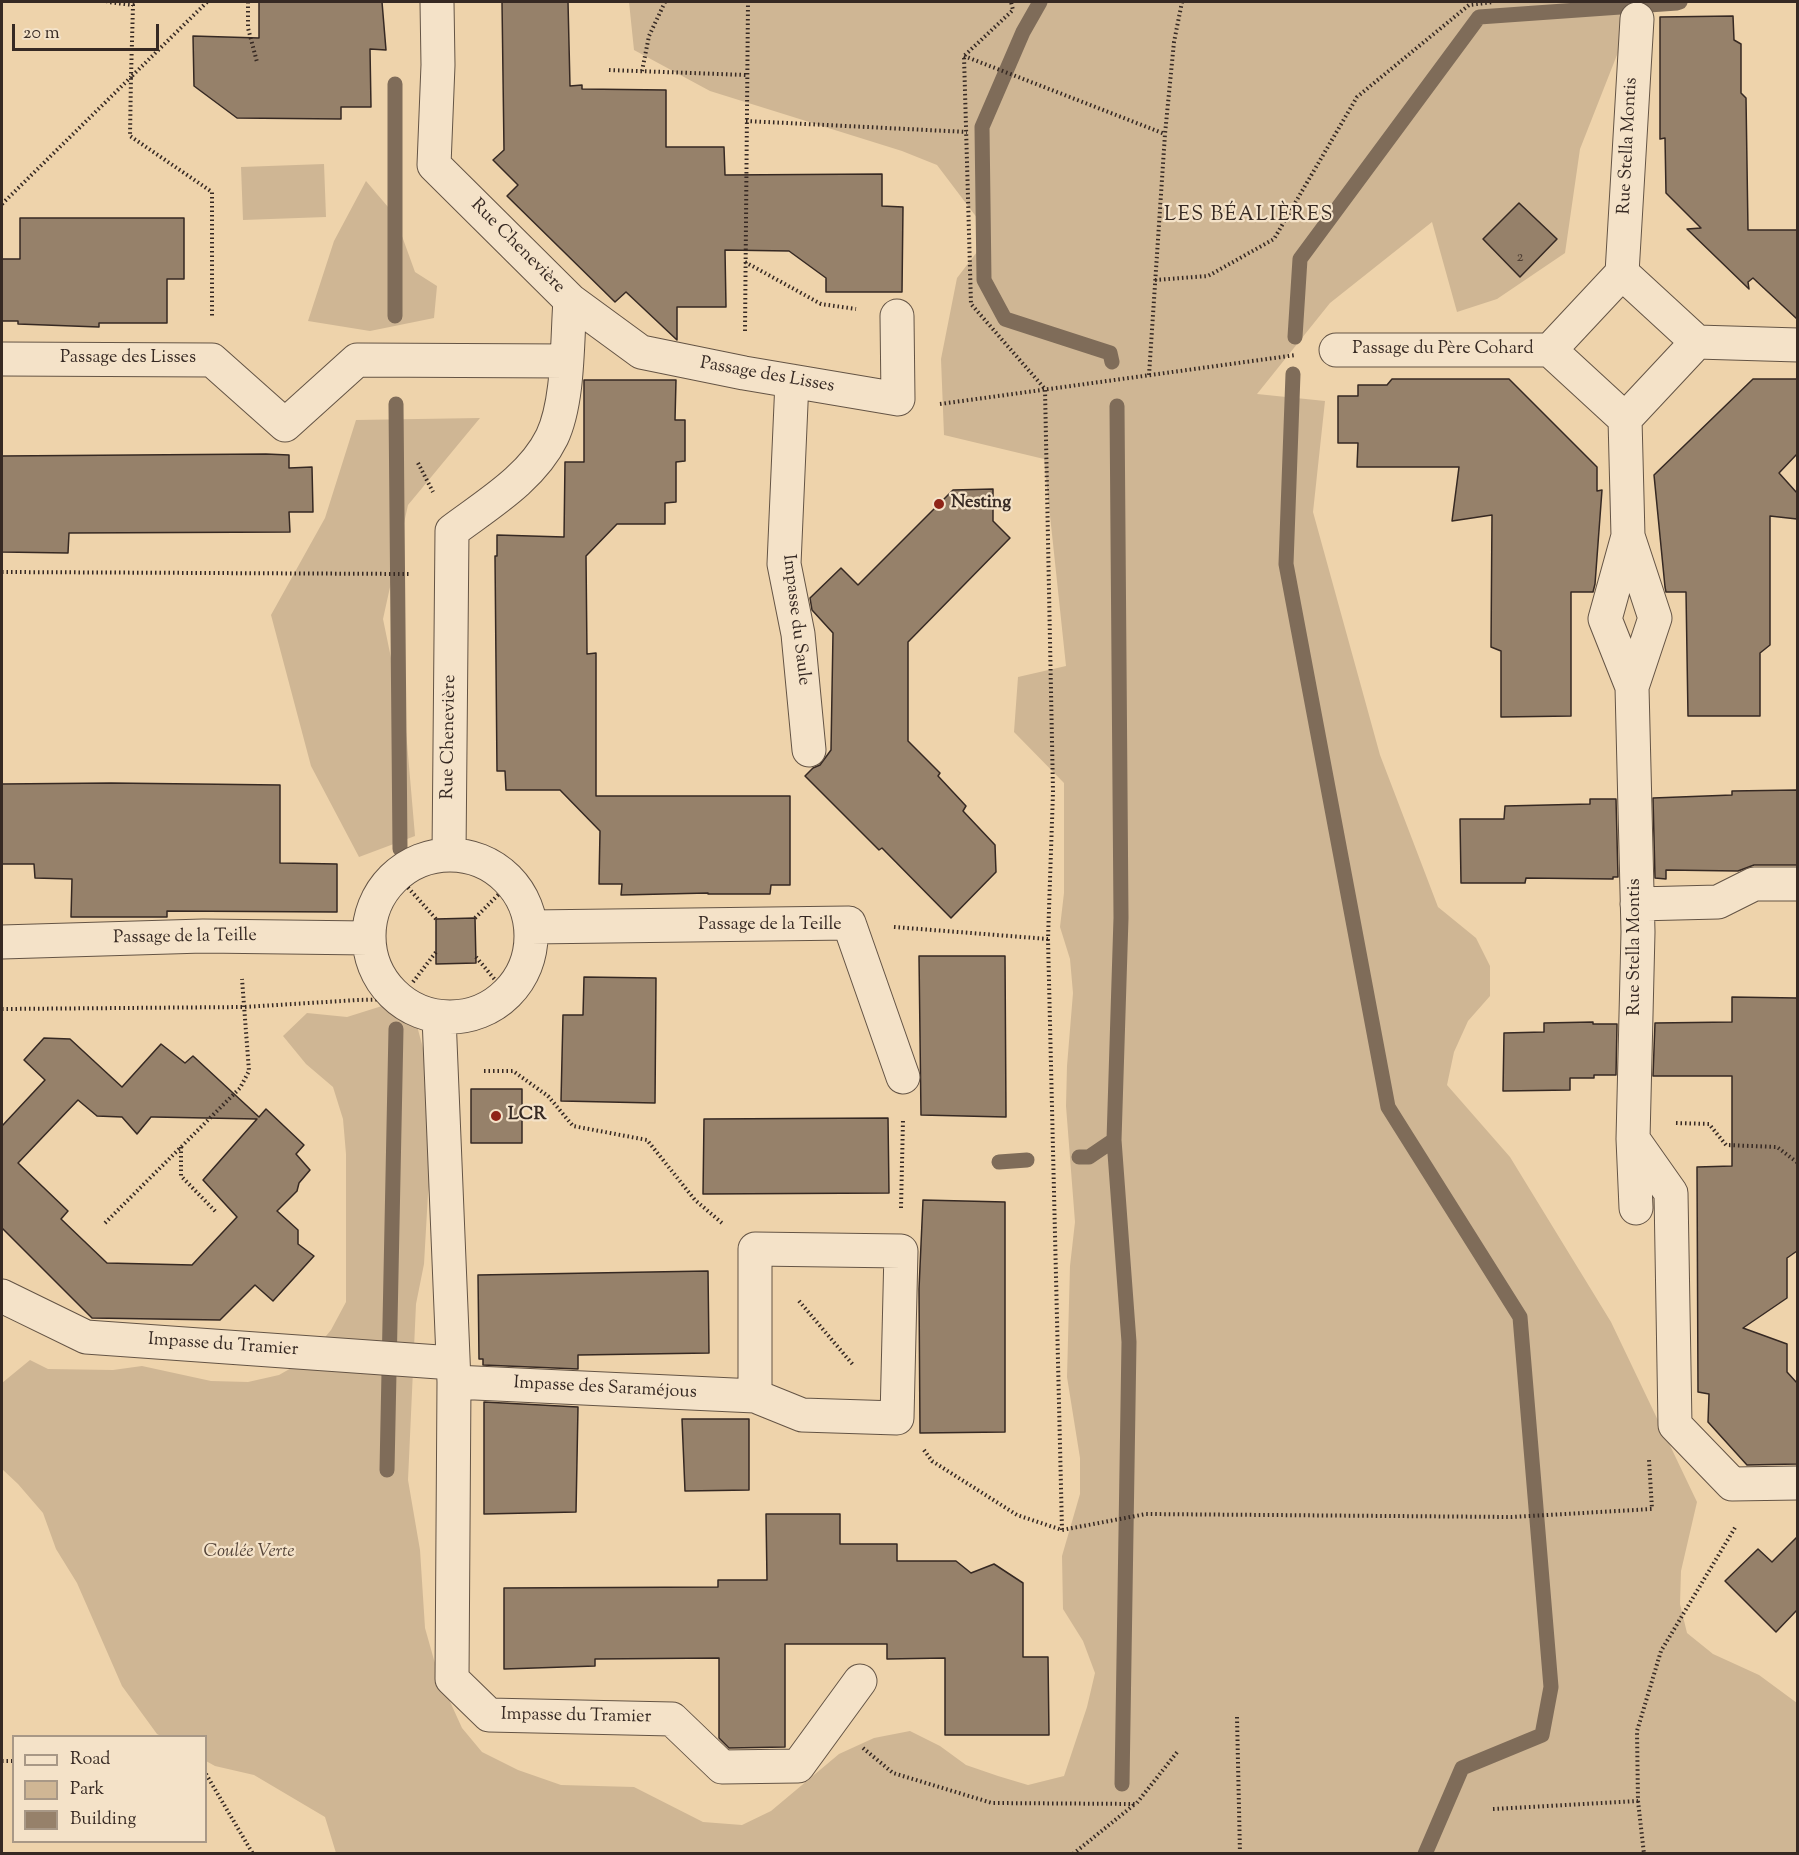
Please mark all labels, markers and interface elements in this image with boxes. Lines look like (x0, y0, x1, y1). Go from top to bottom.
scale bar (15, 12, 162, 50)
text: 20 m (23, 21, 60, 47)
street label: Rue Stella Montis (1615, 77, 1643, 215)
street label: Rue Chenevière (465, 195, 569, 299)
district label: LES BÉALIÈRES (1164, 205, 1334, 229)
house number: 2 (1516, 249, 1524, 267)
street label: Passage du Père Cohard (1352, 339, 1534, 361)
street label: Passage des Lisses (60, 348, 196, 370)
street label: Passage des Lisses (698, 354, 836, 398)
place label: Nesting (951, 493, 1011, 515)
marker: Nesting (932, 497, 946, 511)
street label: Impasse du Saule (776, 553, 814, 687)
street label: Rue Chenevière (438, 674, 462, 800)
street label: Rue Stella Montis (1625, 878, 1647, 1016)
street label: Passage de la Teille (698, 915, 842, 937)
street label: Passage de la Teille (113, 926, 257, 950)
place label: LCR (508, 1105, 546, 1127)
marker: LCR (489, 1109, 503, 1123)
street label: Impasse du Tramier (147, 1330, 299, 1362)
street label: Impasse des Saraméjous (513, 1373, 697, 1405)
park label: Coulée Verte (204, 1542, 294, 1564)
street label: Impasse du Tramier (501, 1705, 651, 1729)
legend (12, 1735, 207, 1843)
text: Road (70, 1747, 110, 1773)
text: Park (70, 1777, 104, 1803)
text: Building (70, 1807, 136, 1833)

